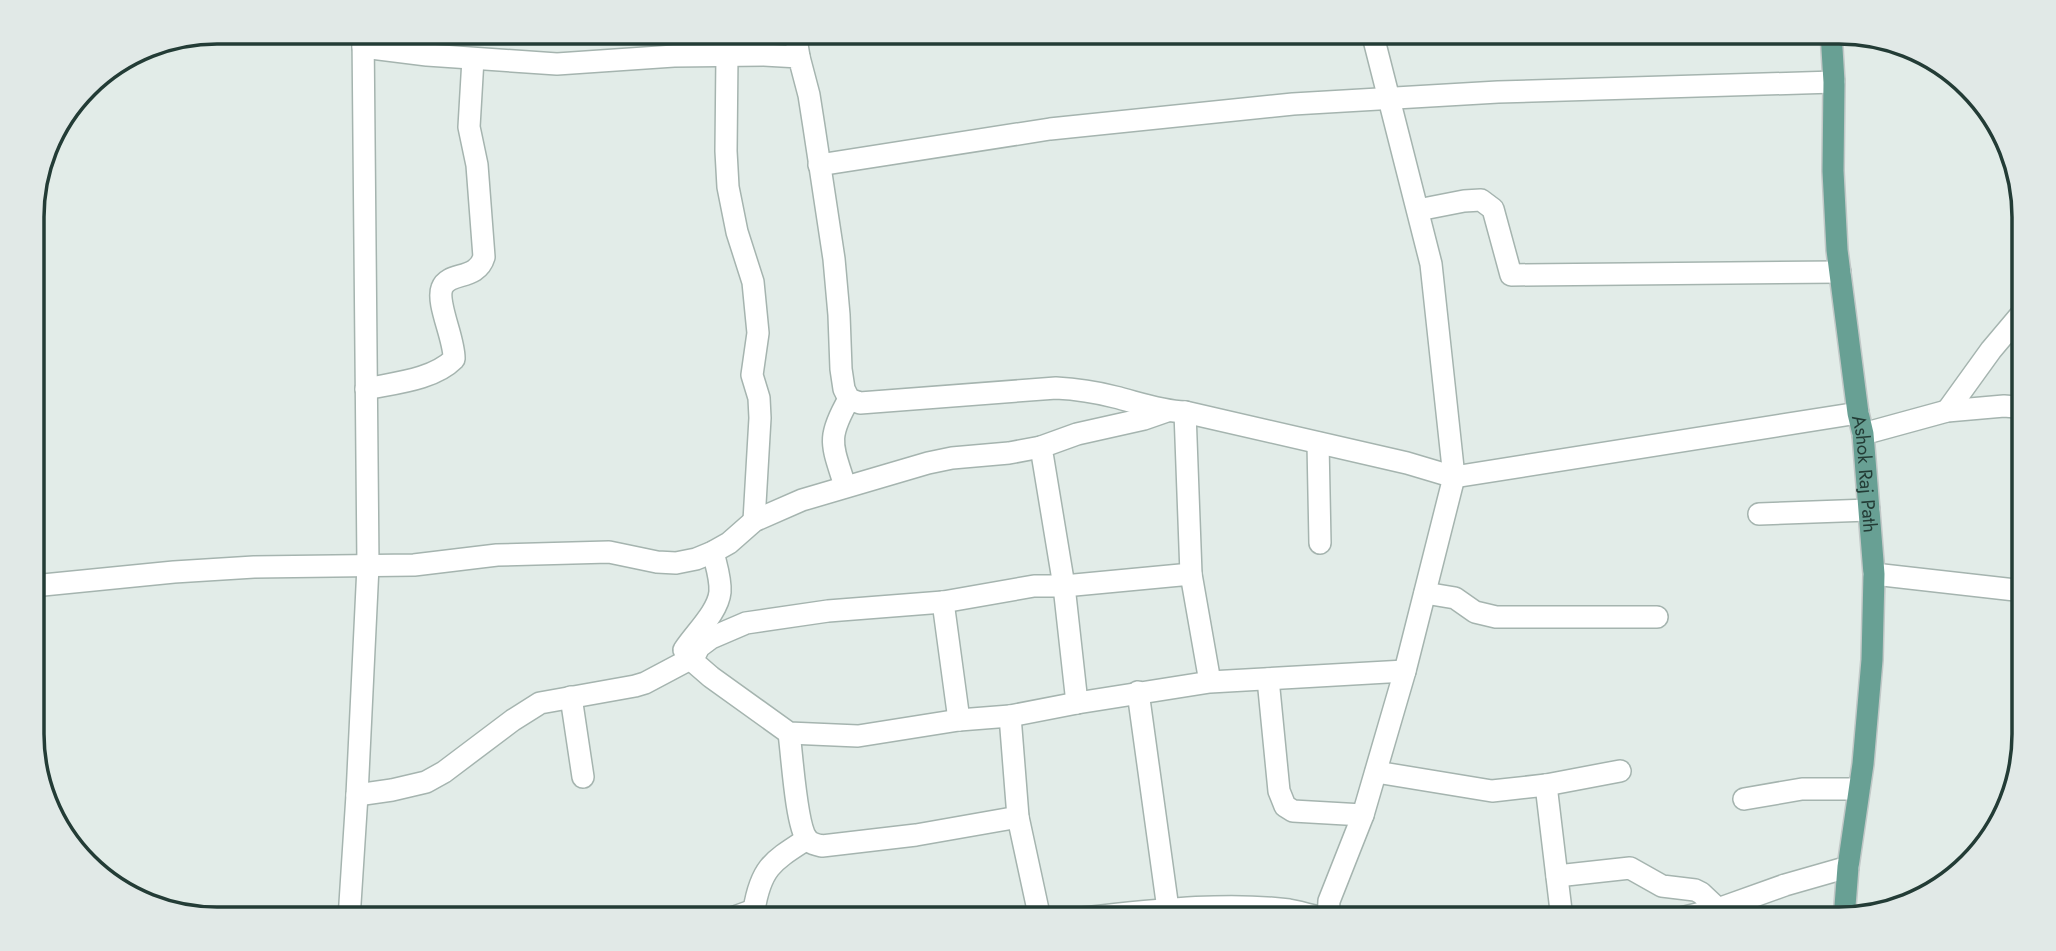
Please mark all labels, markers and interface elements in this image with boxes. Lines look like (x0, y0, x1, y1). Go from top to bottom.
street label: Ashok Raj Path (1845, 412, 1884, 534)

